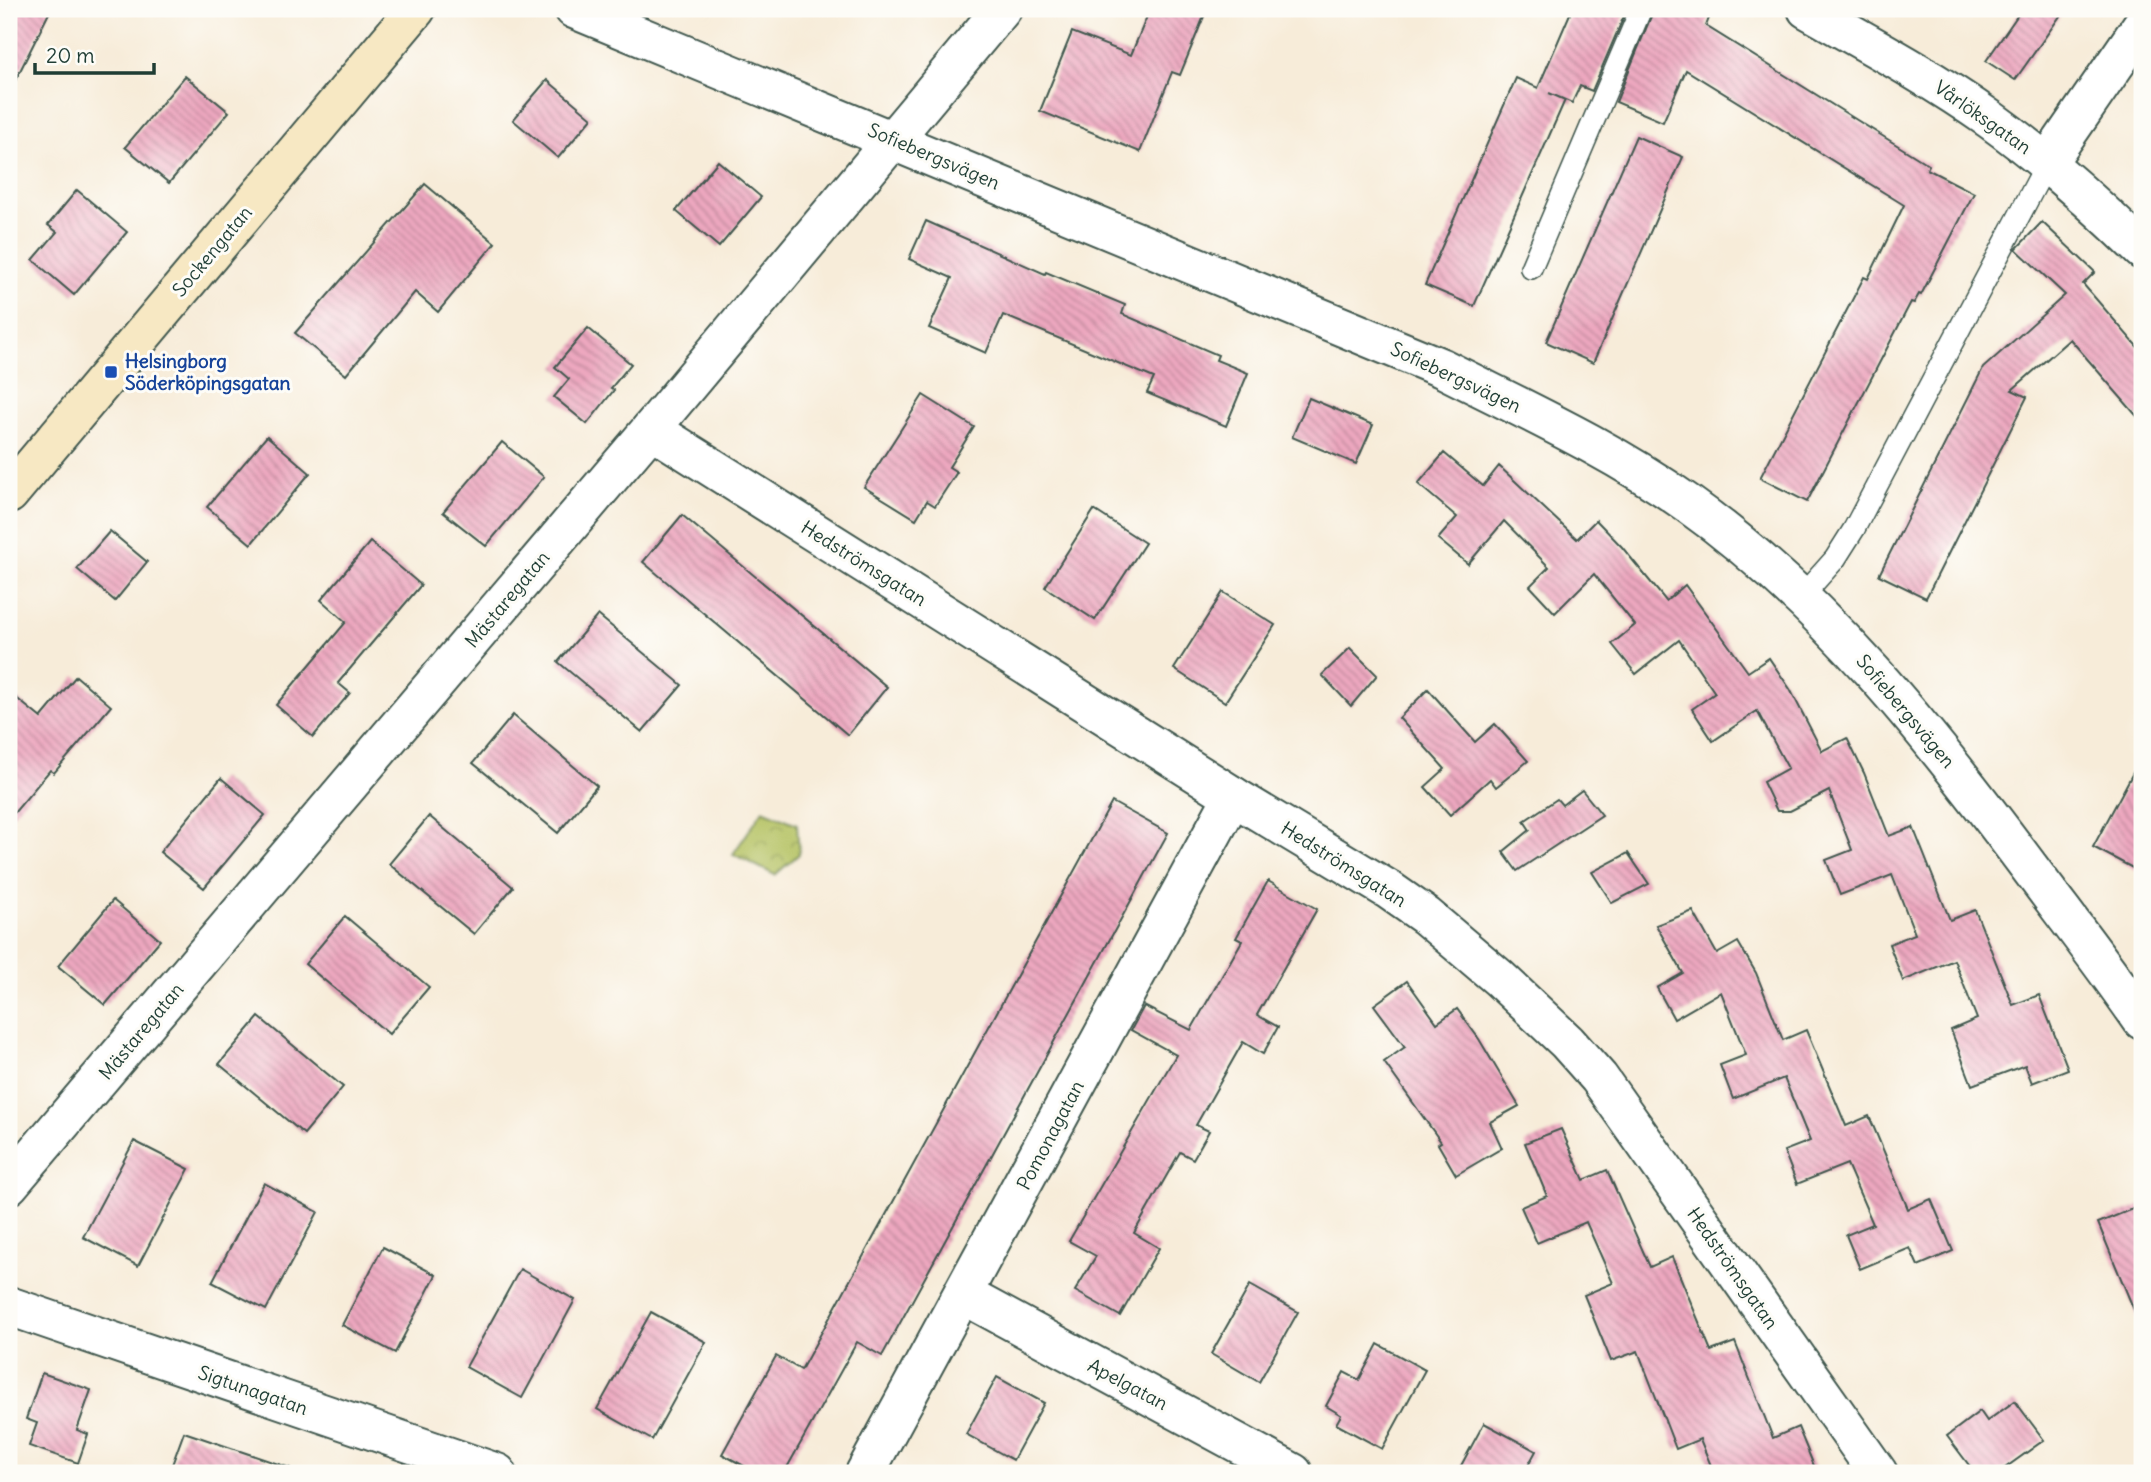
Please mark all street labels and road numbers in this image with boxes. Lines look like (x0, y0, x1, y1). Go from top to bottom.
street label: Vårlöksgatan (1930, 75, 2036, 159)
street label: Sofiebergsvägen (864, 117, 1004, 195)
street label: Sockengatan (167, 201, 257, 301)
street label: Sofiebergsvägen (1387, 336, 1525, 418)
street label: Hedströmsgatan (797, 515, 931, 611)
street label: Mästaregatan (460, 546, 554, 652)
street label: Sofiebergsvägen (1851, 649, 1961, 773)
street label: Hedströmsgatan (1277, 816, 1411, 912)
street label: Mästaregatan (94, 978, 188, 1084)
street label: Pomonagatan (1011, 1076, 1089, 1194)
street label: Hedströmsgatan (1682, 1202, 1784, 1334)
street label: Apelgatan (1084, 1353, 1172, 1415)
street label: Sigtunagatan (195, 1360, 311, 1420)

